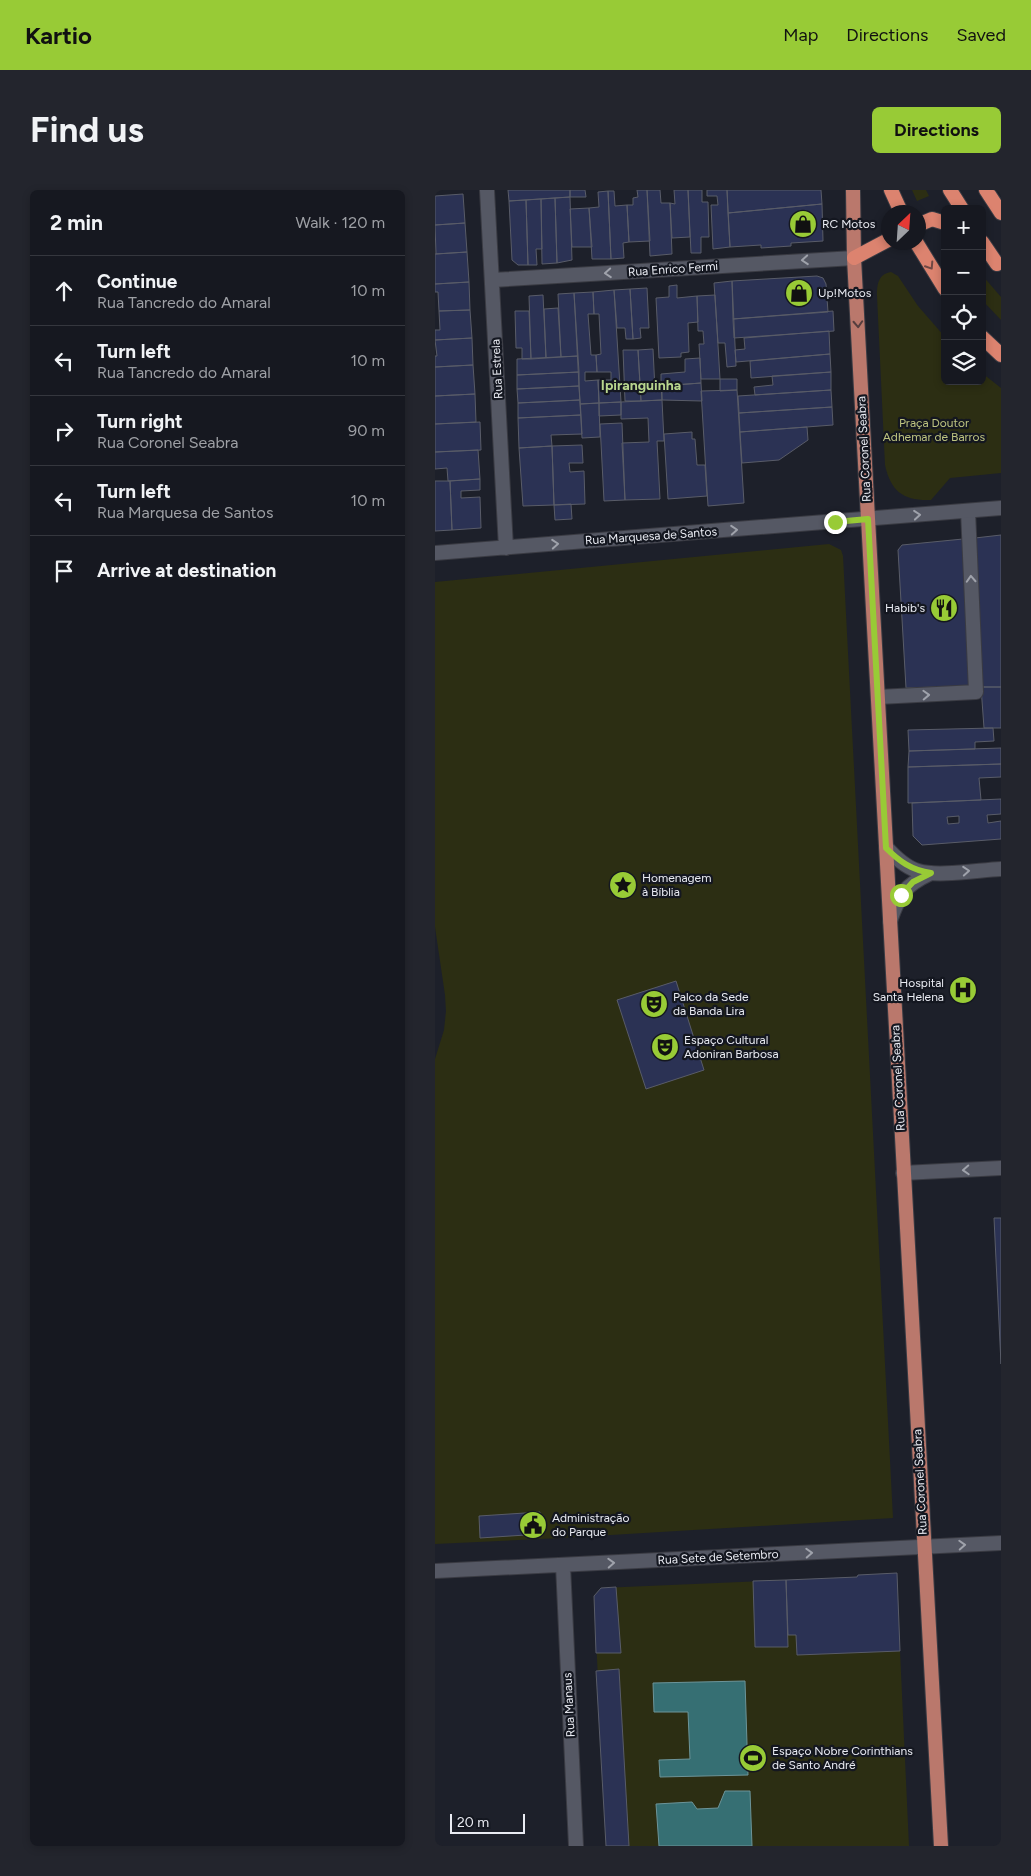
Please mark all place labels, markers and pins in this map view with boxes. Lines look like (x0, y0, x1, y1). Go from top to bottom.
shop icon: RC Motos (788, 209, 818, 239)
place label: RC Motos (822, 217, 876, 231)
shop icon: Up!Motos (784, 278, 814, 308)
place label: Up!Motos (818, 286, 872, 300)
restaurant icon: Habib's (929, 593, 959, 623)
place label: Habib's (885, 601, 925, 615)
place icon: Homenagem à Bíblia (608, 870, 638, 900)
place label: Homenagem à Bíblia (642, 871, 711, 899)
hospital icon: Hospital Santa Helena (948, 975, 978, 1005)
place label: Hospital Santa Helena (873, 976, 944, 1004)
theatre icon: Palco da Sede da Banda Lira (639, 989, 669, 1019)
place label: Palco da Sede da Banda Lira (673, 990, 749, 1018)
theatre icon: Espaço Cultural Adoniran Barbosa (650, 1032, 680, 1062)
place label: Espaço Cultural Adoniran Barbosa (684, 1033, 779, 1061)
public building icon: Administração do Parque (518, 1510, 548, 1540)
place label: Administração do Parque (552, 1511, 629, 1539)
sports icon: Espaço Nobre Corinthians de Santo André (738, 1743, 768, 1773)
place label: Espaço Nobre Corinthians de Santo André (772, 1744, 913, 1772)

